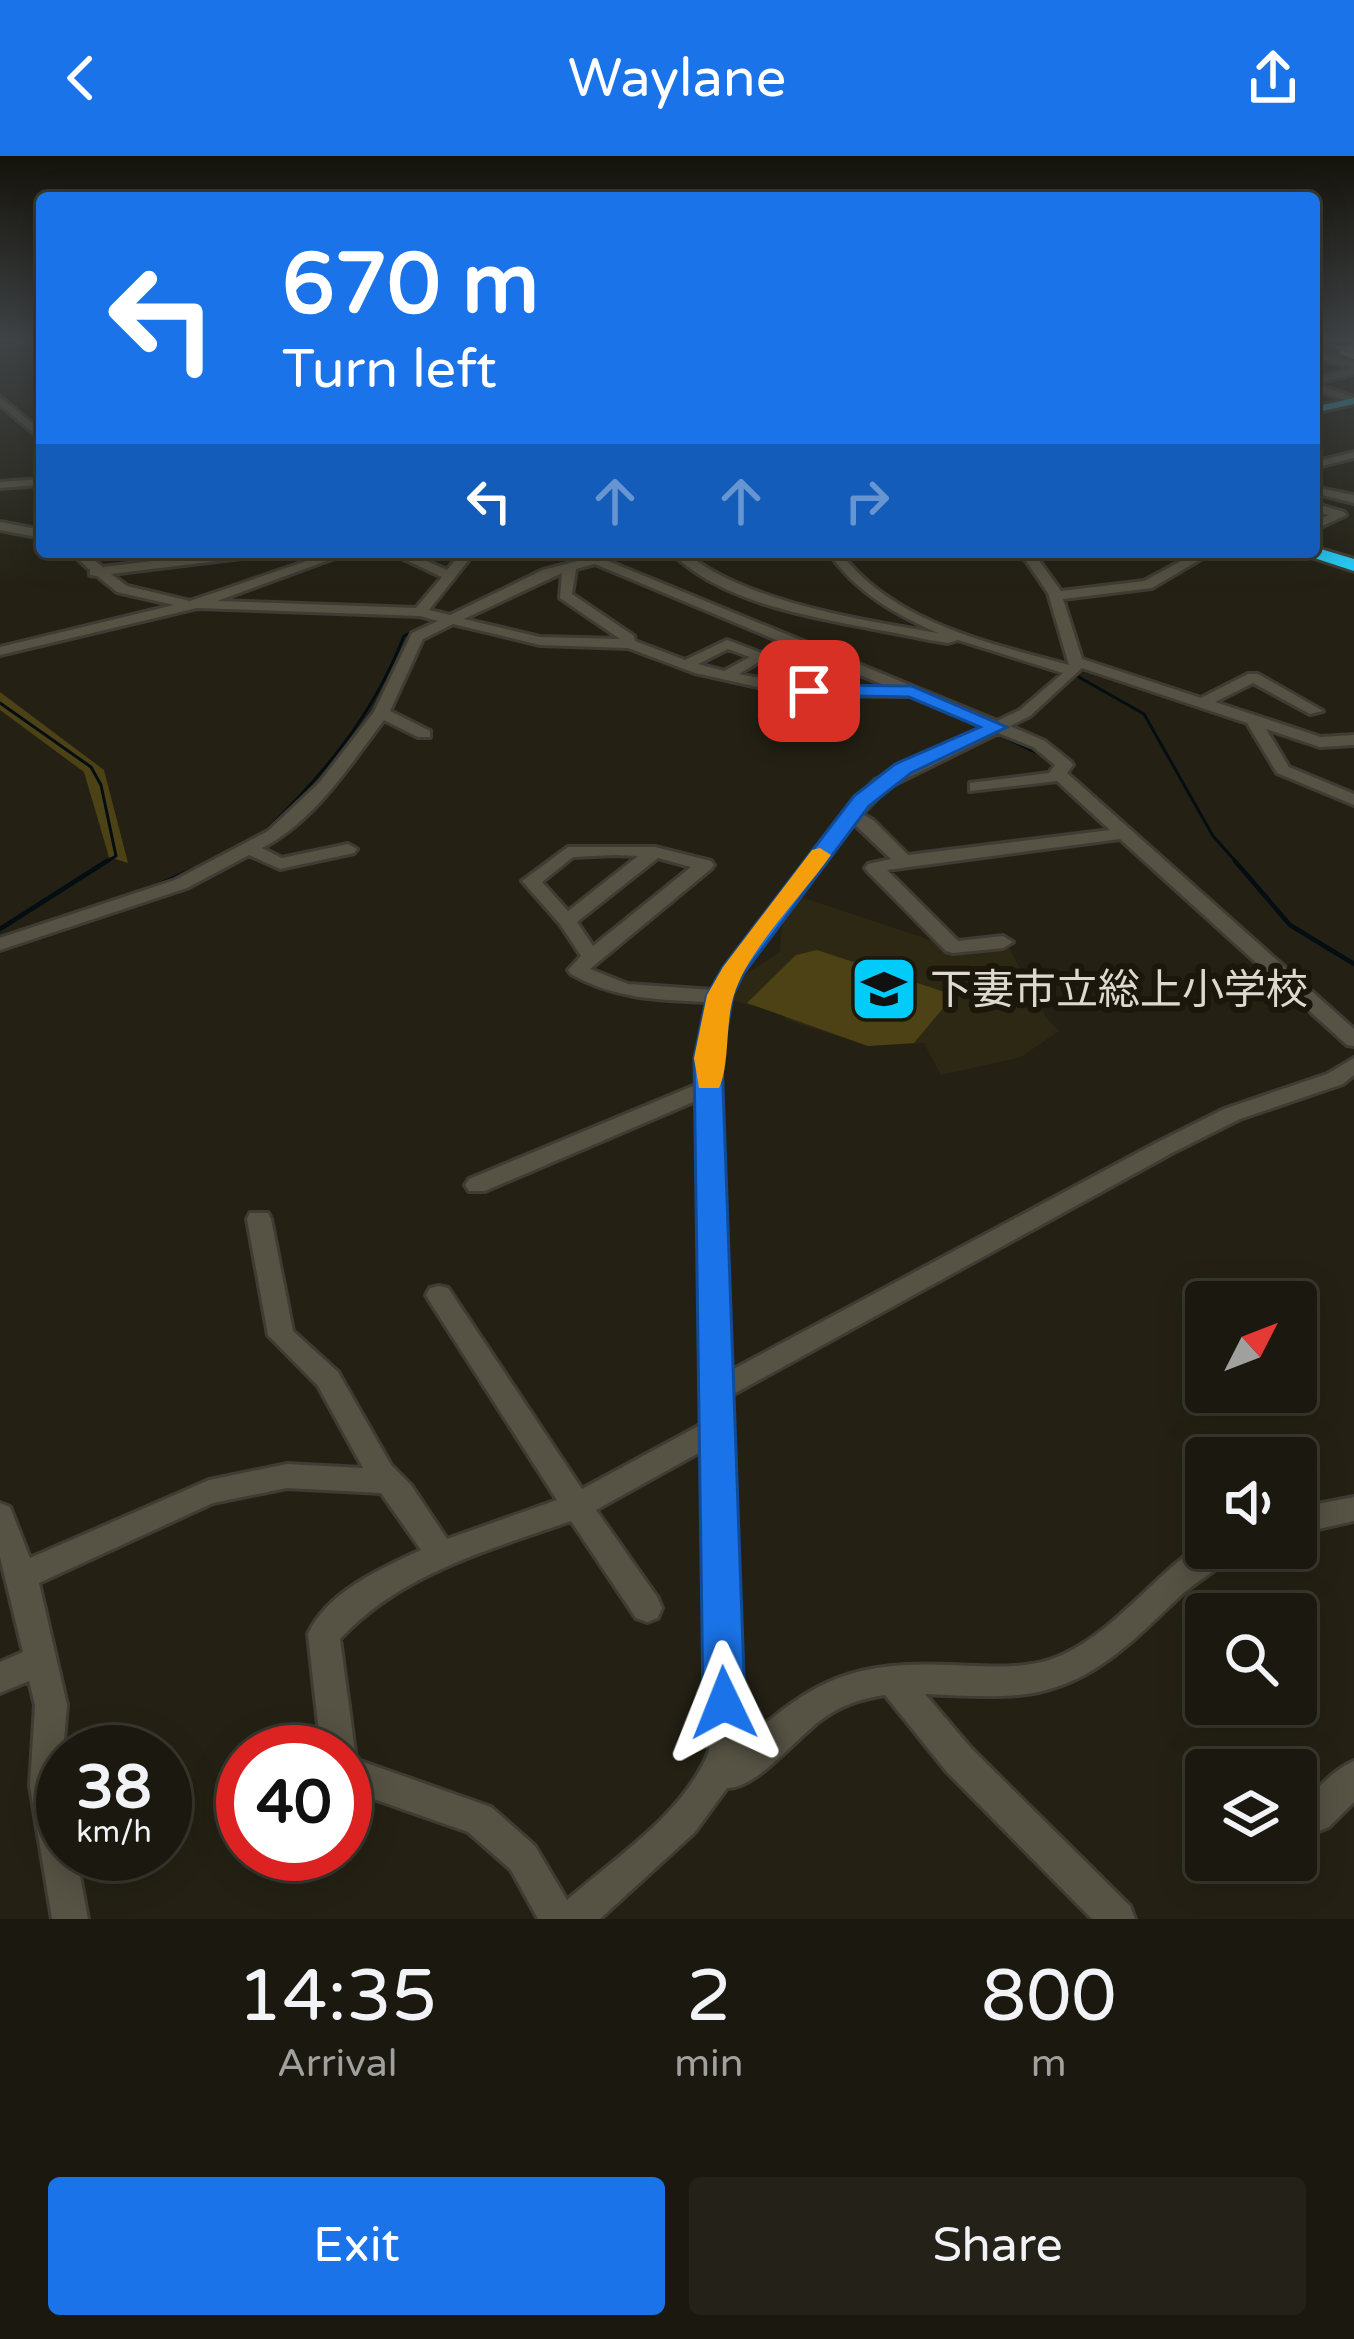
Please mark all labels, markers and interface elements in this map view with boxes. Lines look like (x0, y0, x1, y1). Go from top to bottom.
icon: back (48, 45, 114, 111)
icon: share (1240, 45, 1306, 111)
text: Waylane (568, 46, 786, 111)
text: 670 m (282, 235, 539, 336)
icon: left (84, 240, 240, 396)
text: Turn left (282, 337, 497, 402)
icon: left (456, 468, 522, 534)
icon: ahead (582, 468, 648, 534)
icon: ahead (708, 468, 774, 534)
icon: right (834, 468, 900, 534)
pin (758, 640, 860, 742)
icon: arrive (776, 658, 842, 724)
school or university icon: 下妻市立総上小学校 (849, 954, 919, 1024)
place label: 下妻市立総上小学校 (930, 965, 1308, 1016)
north arrow (1185, 1281, 1317, 1413)
map controls (1185, 1281, 1317, 1881)
button: sound (1185, 1437, 1317, 1569)
button: search (1185, 1593, 1317, 1725)
position arrow (661, 1640, 787, 1766)
speed limit sign: 40 (216, 1725, 372, 1881)
button: layers (1185, 1749, 1317, 1881)
text: 38 (76, 1752, 152, 1824)
text: km/h (76, 1814, 152, 1851)
text: 14:35 (237, 1954, 437, 2041)
text: 2 (686, 1954, 732, 2041)
text: 800 (981, 1954, 1117, 2041)
text: Arrival (277, 2040, 397, 2087)
text: min (674, 2040, 744, 2087)
text: m (1031, 2040, 1067, 2087)
button: Exit (48, 2177, 665, 2315)
button: Share (689, 2177, 1306, 2315)

